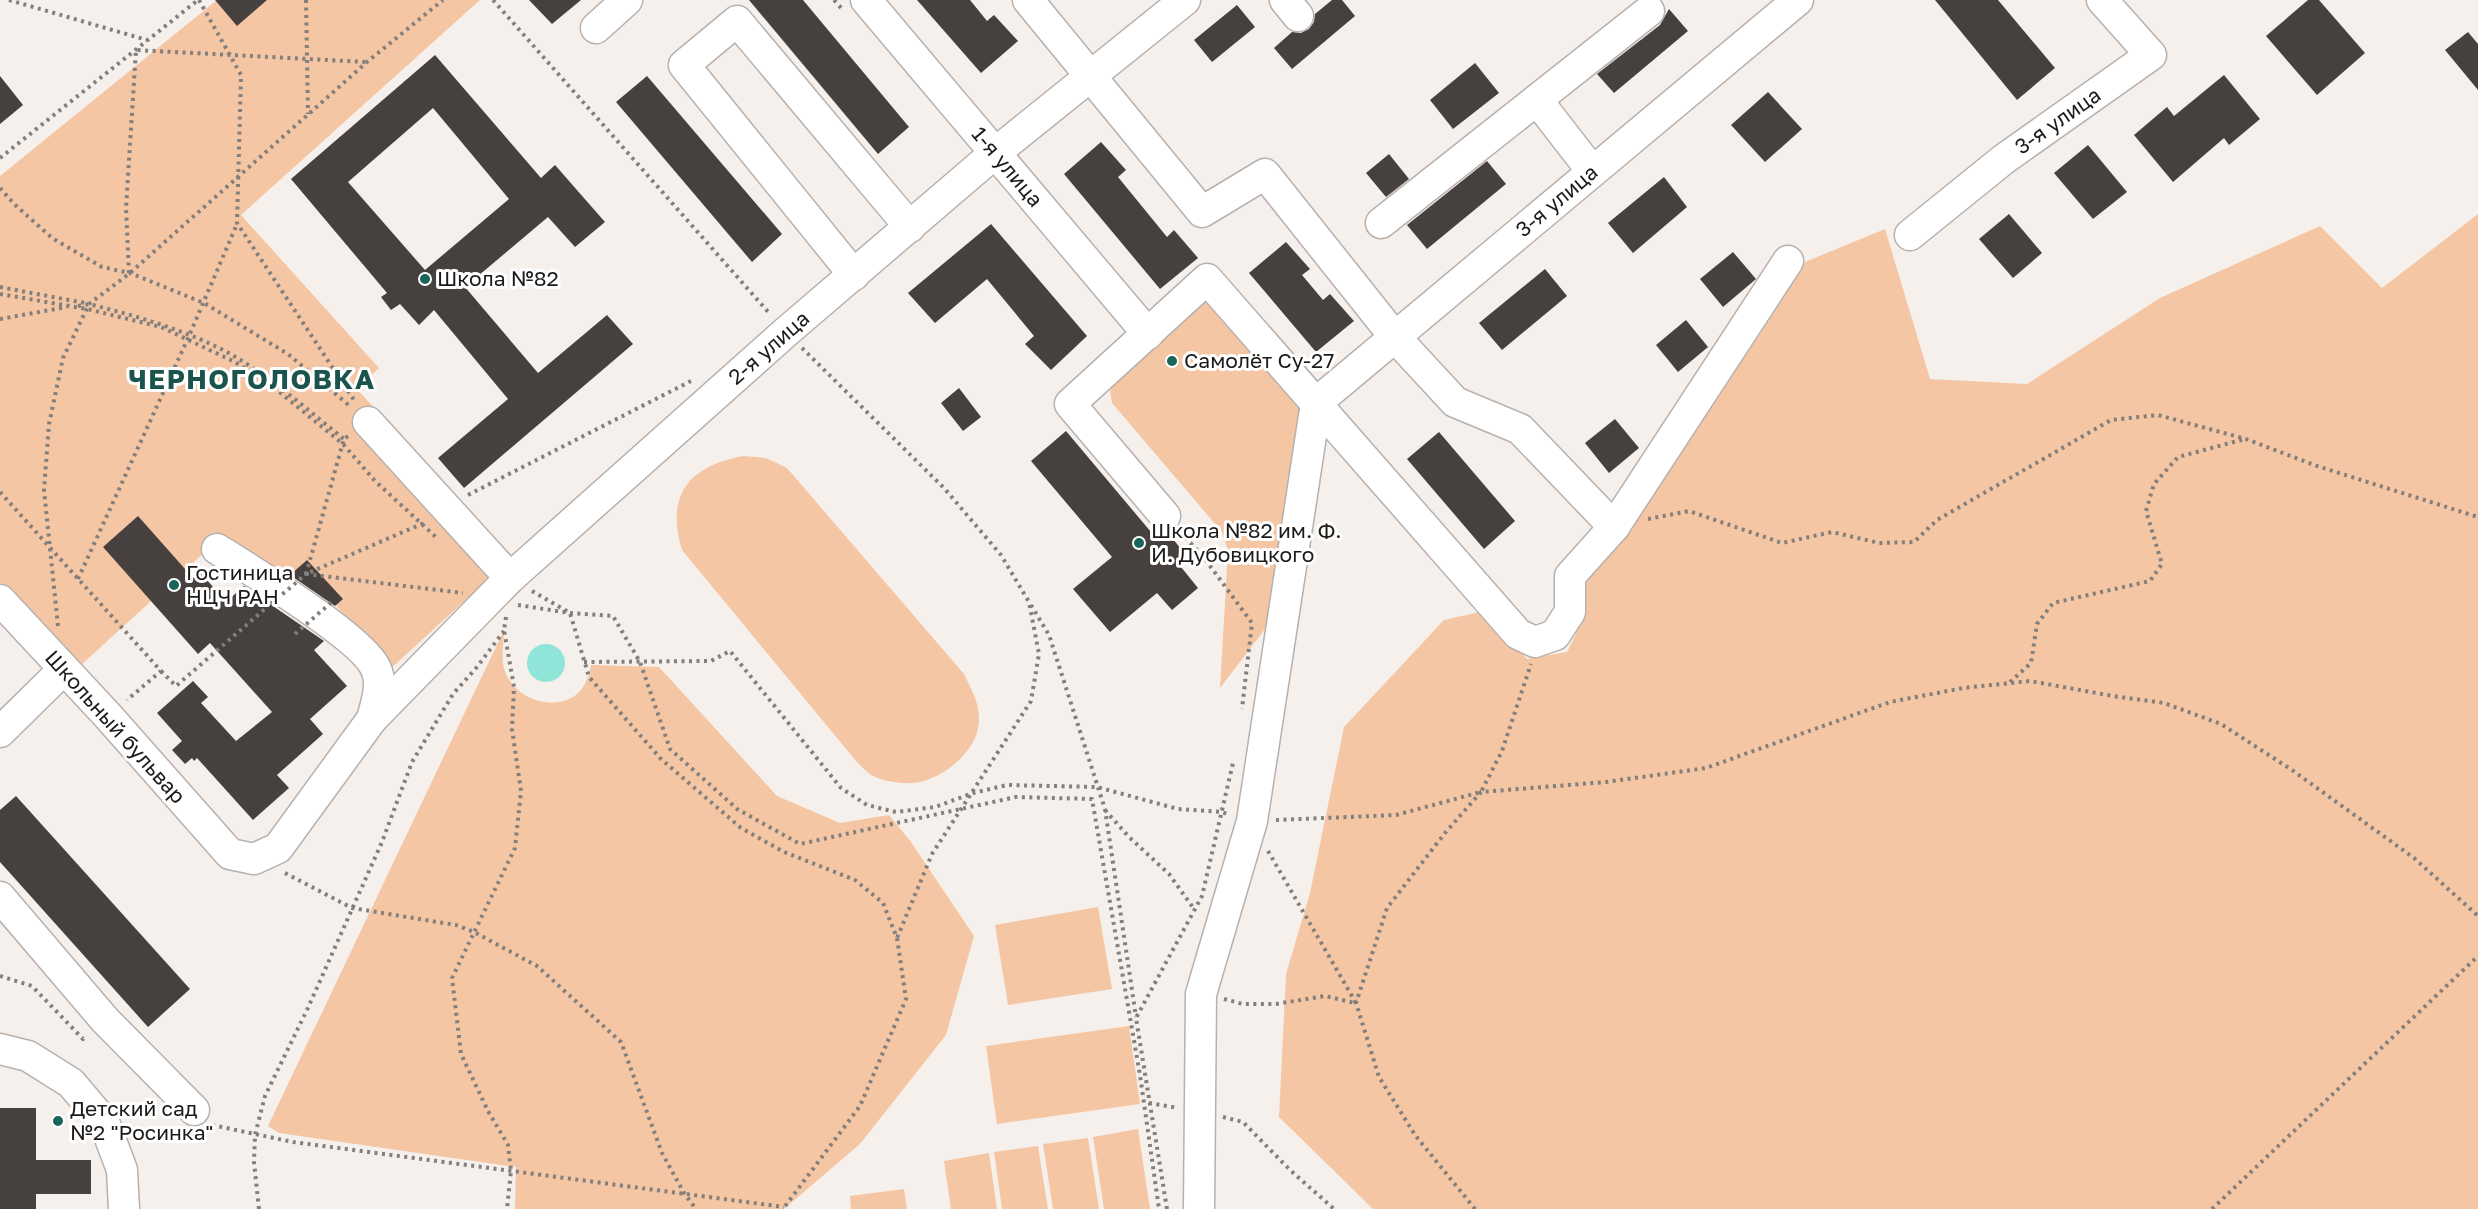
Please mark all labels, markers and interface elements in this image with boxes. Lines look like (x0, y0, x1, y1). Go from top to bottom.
street label: 3-я улица (2009, 81, 2105, 159)
street label: 1-я улица (967, 121, 1049, 212)
street label: 3-я улица (1510, 158, 1603, 242)
place label: Школа №82 (437, 265, 559, 291)
marker: Школа №82 (418, 272, 432, 286)
street label: 2-я улица (722, 305, 814, 390)
place label: Самолёт Су-27 (1184, 347, 1334, 373)
marker: Самолёт Су-27 (1165, 354, 1179, 368)
district label: ЧЕРНОГОЛОВКА (128, 363, 376, 395)
place label: Школа №82 им. Ф. И. Дубовицкого (1151, 517, 1341, 567)
marker: Школа №82 им. Ф. И. Дубовицкого (1132, 536, 1146, 550)
place label: Гостиница НЦЧ РАН (186, 559, 293, 609)
marker: Гостиница НЦЧ РАН (167, 578, 181, 592)
street label: Школьный бульвар (40, 644, 191, 808)
place label: Детский сад №2 "Росинка" (70, 1095, 214, 1145)
marker: Детский сад №2 "Росинка" (51, 1114, 65, 1128)

